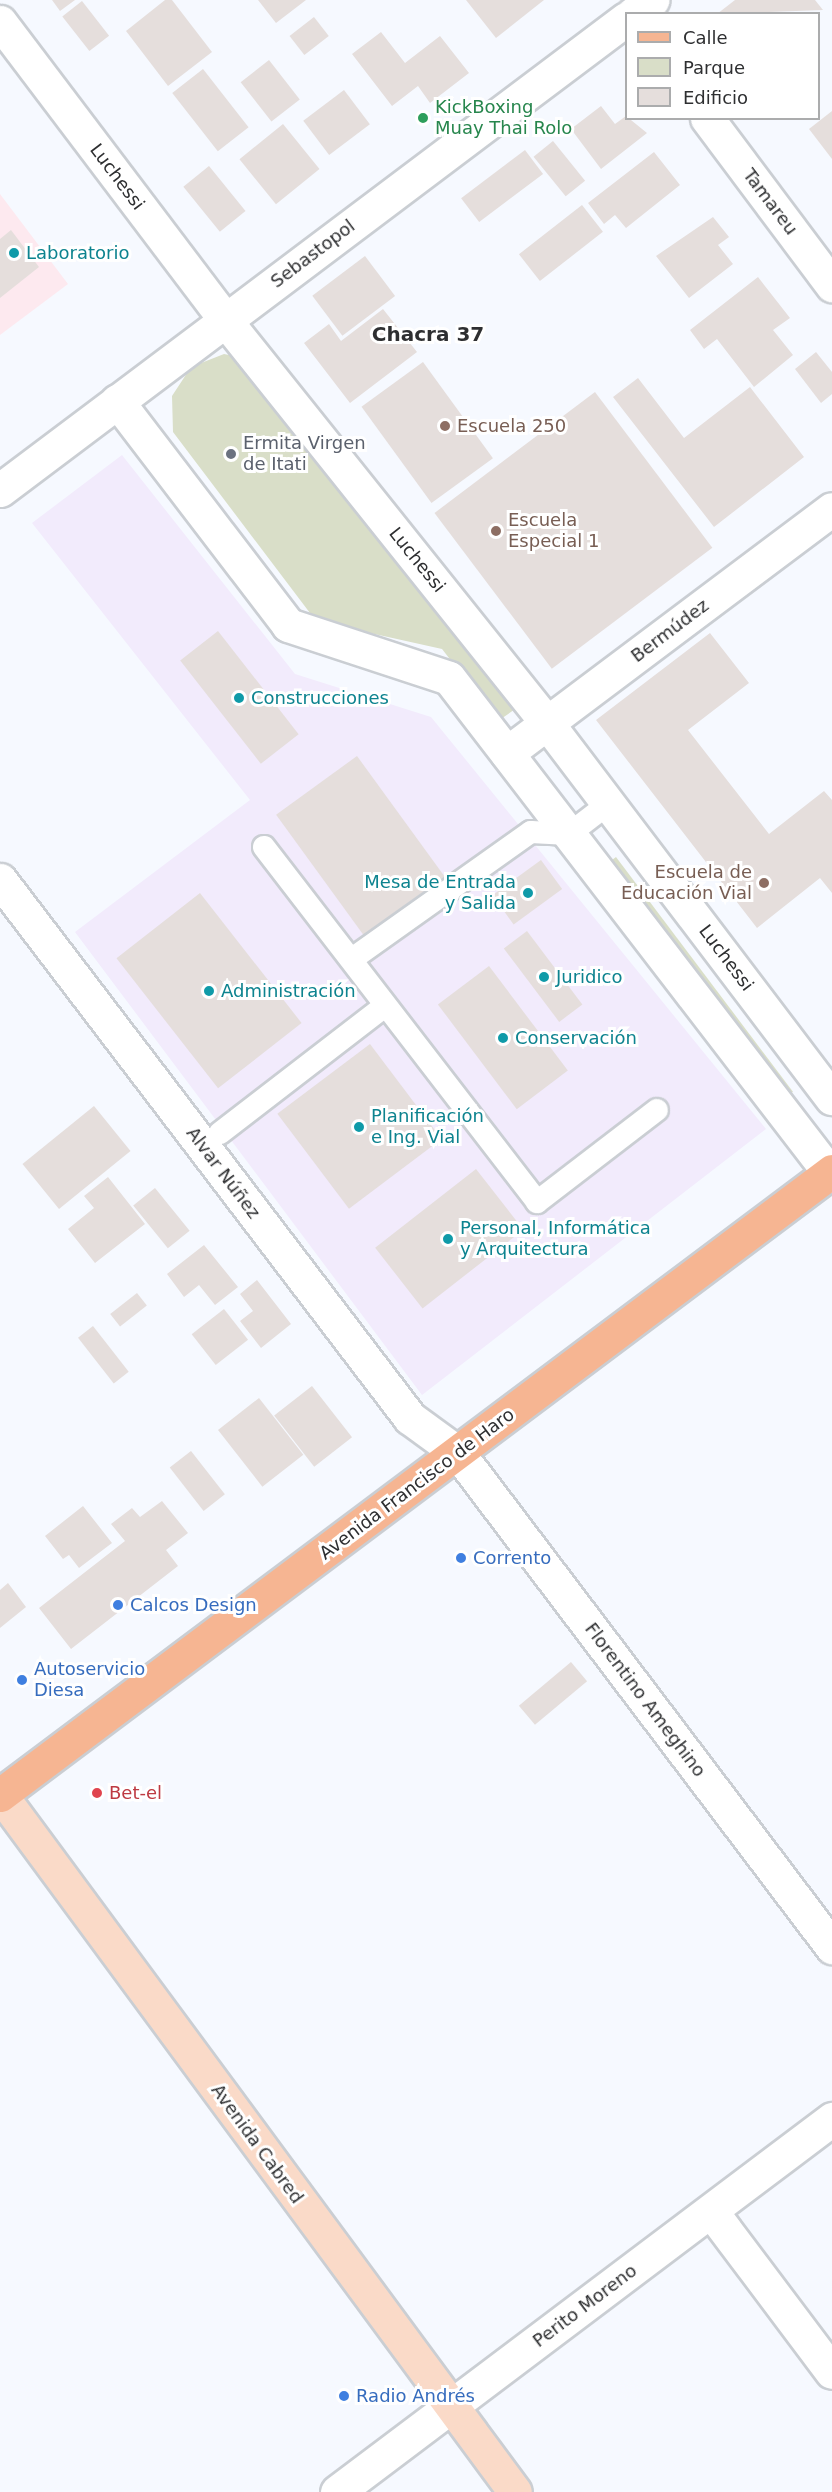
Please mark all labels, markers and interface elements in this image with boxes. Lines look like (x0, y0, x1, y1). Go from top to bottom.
legend (625, 12, 820, 120)
text: Calle (683, 27, 728, 48)
text: Parque (683, 57, 745, 78)
text: Edificio (683, 87, 748, 108)
place label: KickBoxing Muay Thai Rolo (435, 97, 572, 140)
marker: KickBoxing Muay Thai Rolo (416, 111, 430, 125)
street label: Luchessi (85, 140, 149, 214)
street label: Tamareu (738, 165, 802, 239)
street label: Sebastopol (267, 215, 359, 293)
place label: Laboratorio (26, 242, 129, 264)
marker: Laboratorio (7, 246, 21, 260)
district label: Chacra 37 (372, 322, 484, 346)
place label: Escuela 250 (457, 415, 566, 437)
marker: Escuela 250 (438, 419, 452, 433)
place label: Ermita Virgen de Itati (243, 433, 366, 476)
marker: Ermita Virgen de Itati (224, 447, 238, 461)
place label: Escuela Especial 1 (508, 510, 599, 552)
street label: Luchessi (384, 523, 450, 597)
marker: Escuela Especial 1 (489, 524, 503, 538)
street label: Bermúdez (627, 595, 713, 667)
place label: Construcciones (251, 687, 389, 709)
marker: Construcciones (232, 691, 246, 705)
place label: Escuela de Educación Vial (621, 862, 752, 904)
place label: Mesa de Entrada y Salida (364, 872, 516, 914)
marker: Escuela de Educación Vial (757, 876, 771, 890)
marker: Mesa de Entrada y Salida (521, 886, 535, 900)
street label: Luchessi (694, 921, 758, 995)
place label: Juridico (556, 966, 622, 988)
marker: Juridico (537, 970, 551, 984)
place label: Administración (221, 980, 356, 1002)
marker: Administración (202, 984, 216, 998)
place label: Conservación (515, 1027, 637, 1049)
marker: Conservación (496, 1031, 510, 1045)
place label: Planificación e Ing. Vial (371, 1106, 484, 1148)
marker: Planificación e Ing. Vial (352, 1120, 366, 1134)
street label: Alvar Núñez (182, 1123, 264, 1223)
place label: Personal, Informática y Arquitectura (460, 1218, 651, 1260)
marker: Personal, Informática y Arquitectura (441, 1232, 455, 1246)
street label: Avenida Francisco de Haro (315, 1404, 519, 1564)
place label: Corrento (473, 1547, 551, 1569)
marker: Corrento (454, 1551, 468, 1565)
place label: Calcos Design (130, 1594, 257, 1616)
marker: Calcos Design (111, 1598, 125, 1612)
street label: Florentino Ameghino (580, 1619, 710, 1781)
place label: Autoservicio Diesa (34, 1659, 145, 1702)
marker: Autoservicio Diesa (15, 1673, 29, 1687)
place label: Bet-el (109, 1782, 162, 1804)
marker: Bet-el (90, 1786, 104, 1800)
street label: Avenida Cabred (207, 2080, 307, 2208)
street label: Perito Moreno (529, 2260, 641, 2352)
place label: Radio Andrés (356, 2385, 475, 2407)
marker: Radio Andrés (337, 2389, 351, 2403)

